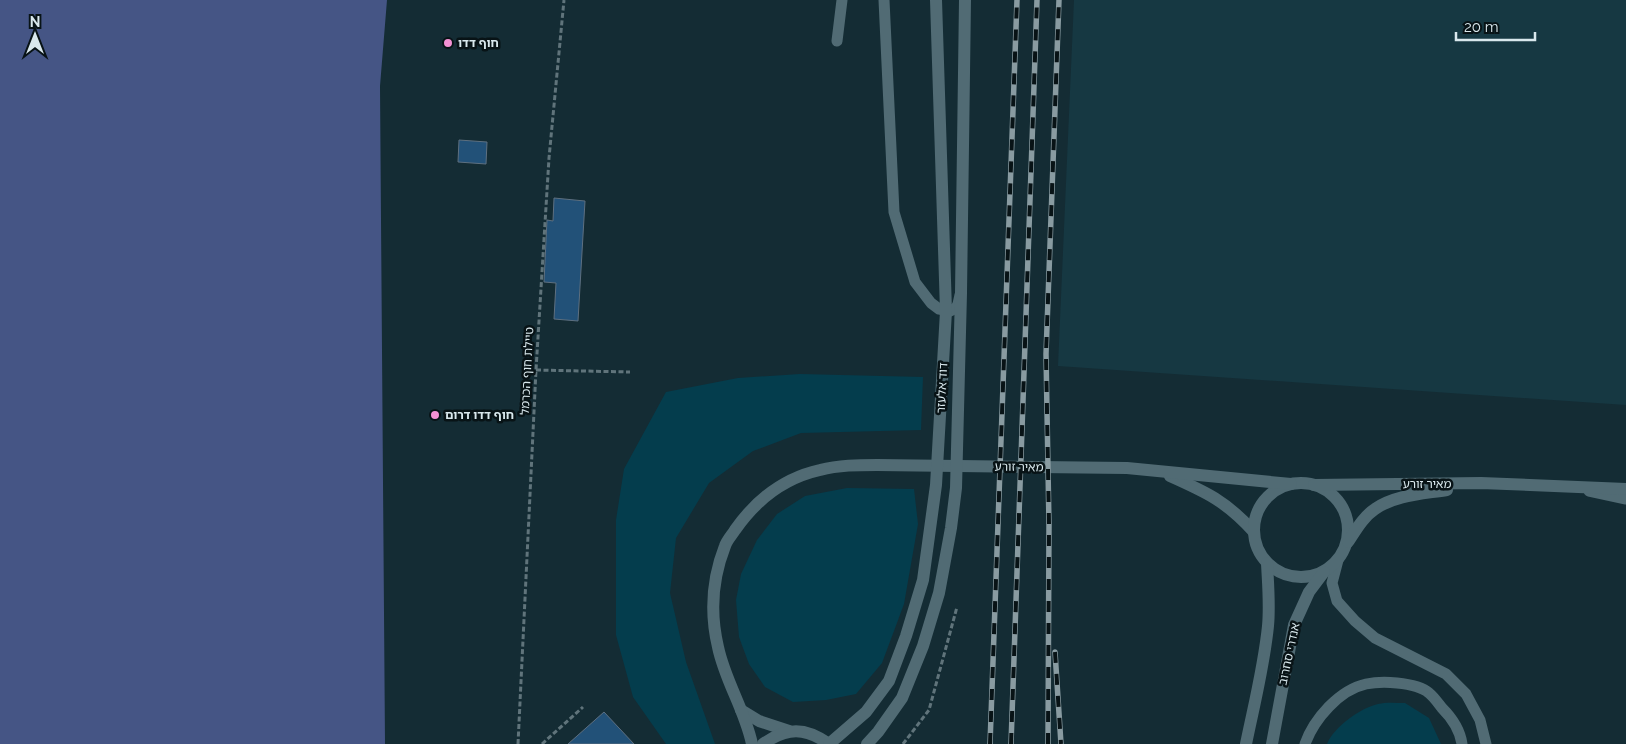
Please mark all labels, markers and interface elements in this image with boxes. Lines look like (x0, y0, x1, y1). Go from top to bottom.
north arrow (10, 10, 60, 60)
scale bar (1456, 10, 1535, 42)
text: N (30, 14, 40, 30)
text: 20 m (1464, 18, 1499, 36)
place label: חוף דדו (458, 36, 499, 50)
marker: חוף דדו (442, 37, 454, 49)
street label: טיילת חוף הכרמל (518, 327, 536, 415)
street label: דוד אלעזר (934, 362, 950, 414)
place label: חוף דדו דרום (445, 408, 514, 422)
marker: חוף דדו דרום (429, 409, 441, 421)
street label: מאיר זורע (995, 460, 1044, 474)
street label: מאיר זורע (1403, 477, 1451, 491)
street label: אנדרי סחרוב (1276, 621, 1303, 686)

